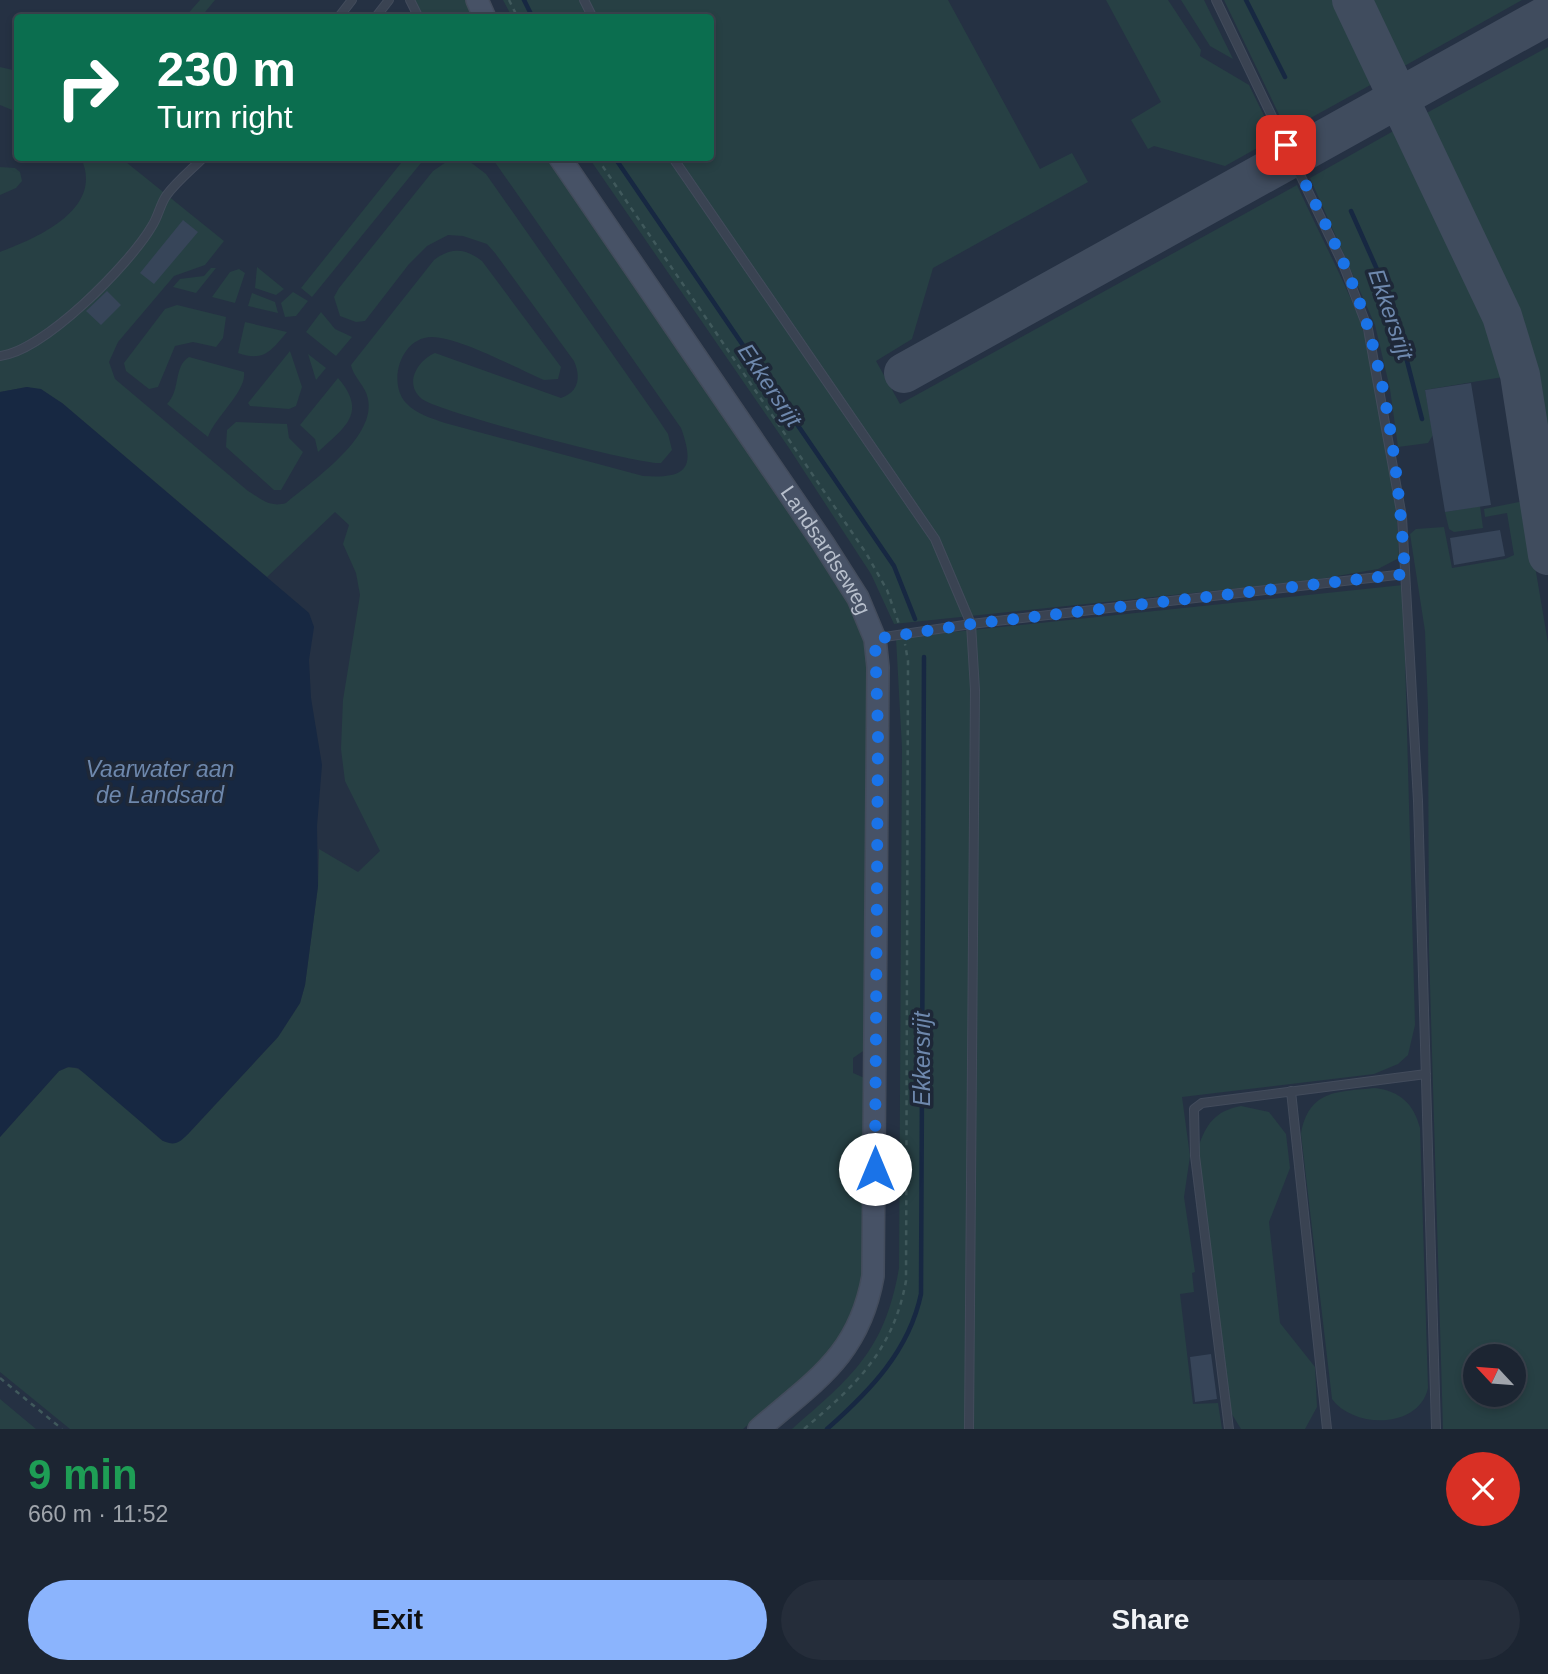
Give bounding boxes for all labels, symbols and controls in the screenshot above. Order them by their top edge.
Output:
icon: right [42,42,133,133]
text: 230 m [157,42,296,96]
text: Turn right [157,99,293,135]
pin [1256,115,1316,175]
icon: arrive [1267,126,1305,164]
water label: Ekkersrijt [1363,265,1419,364]
water label: Ekkersrijt [733,339,808,433]
street label: Landsardseweg [776,481,875,618]
water label: Vaarwater aan de Landsard [86,756,234,808]
water label: Ekkersrijt [909,1010,935,1106]
position arrow [838,1132,912,1206]
north arrow [1463,1344,1526,1407]
map controls [1463,1344,1526,1407]
text: 9 min [28,1451,138,1498]
button: close [1446,1452,1520,1526]
text: 660 m · 11:52 [28,1501,168,1527]
button: Exit [28,1580,767,1660]
button: Share [781,1580,1520,1660]

